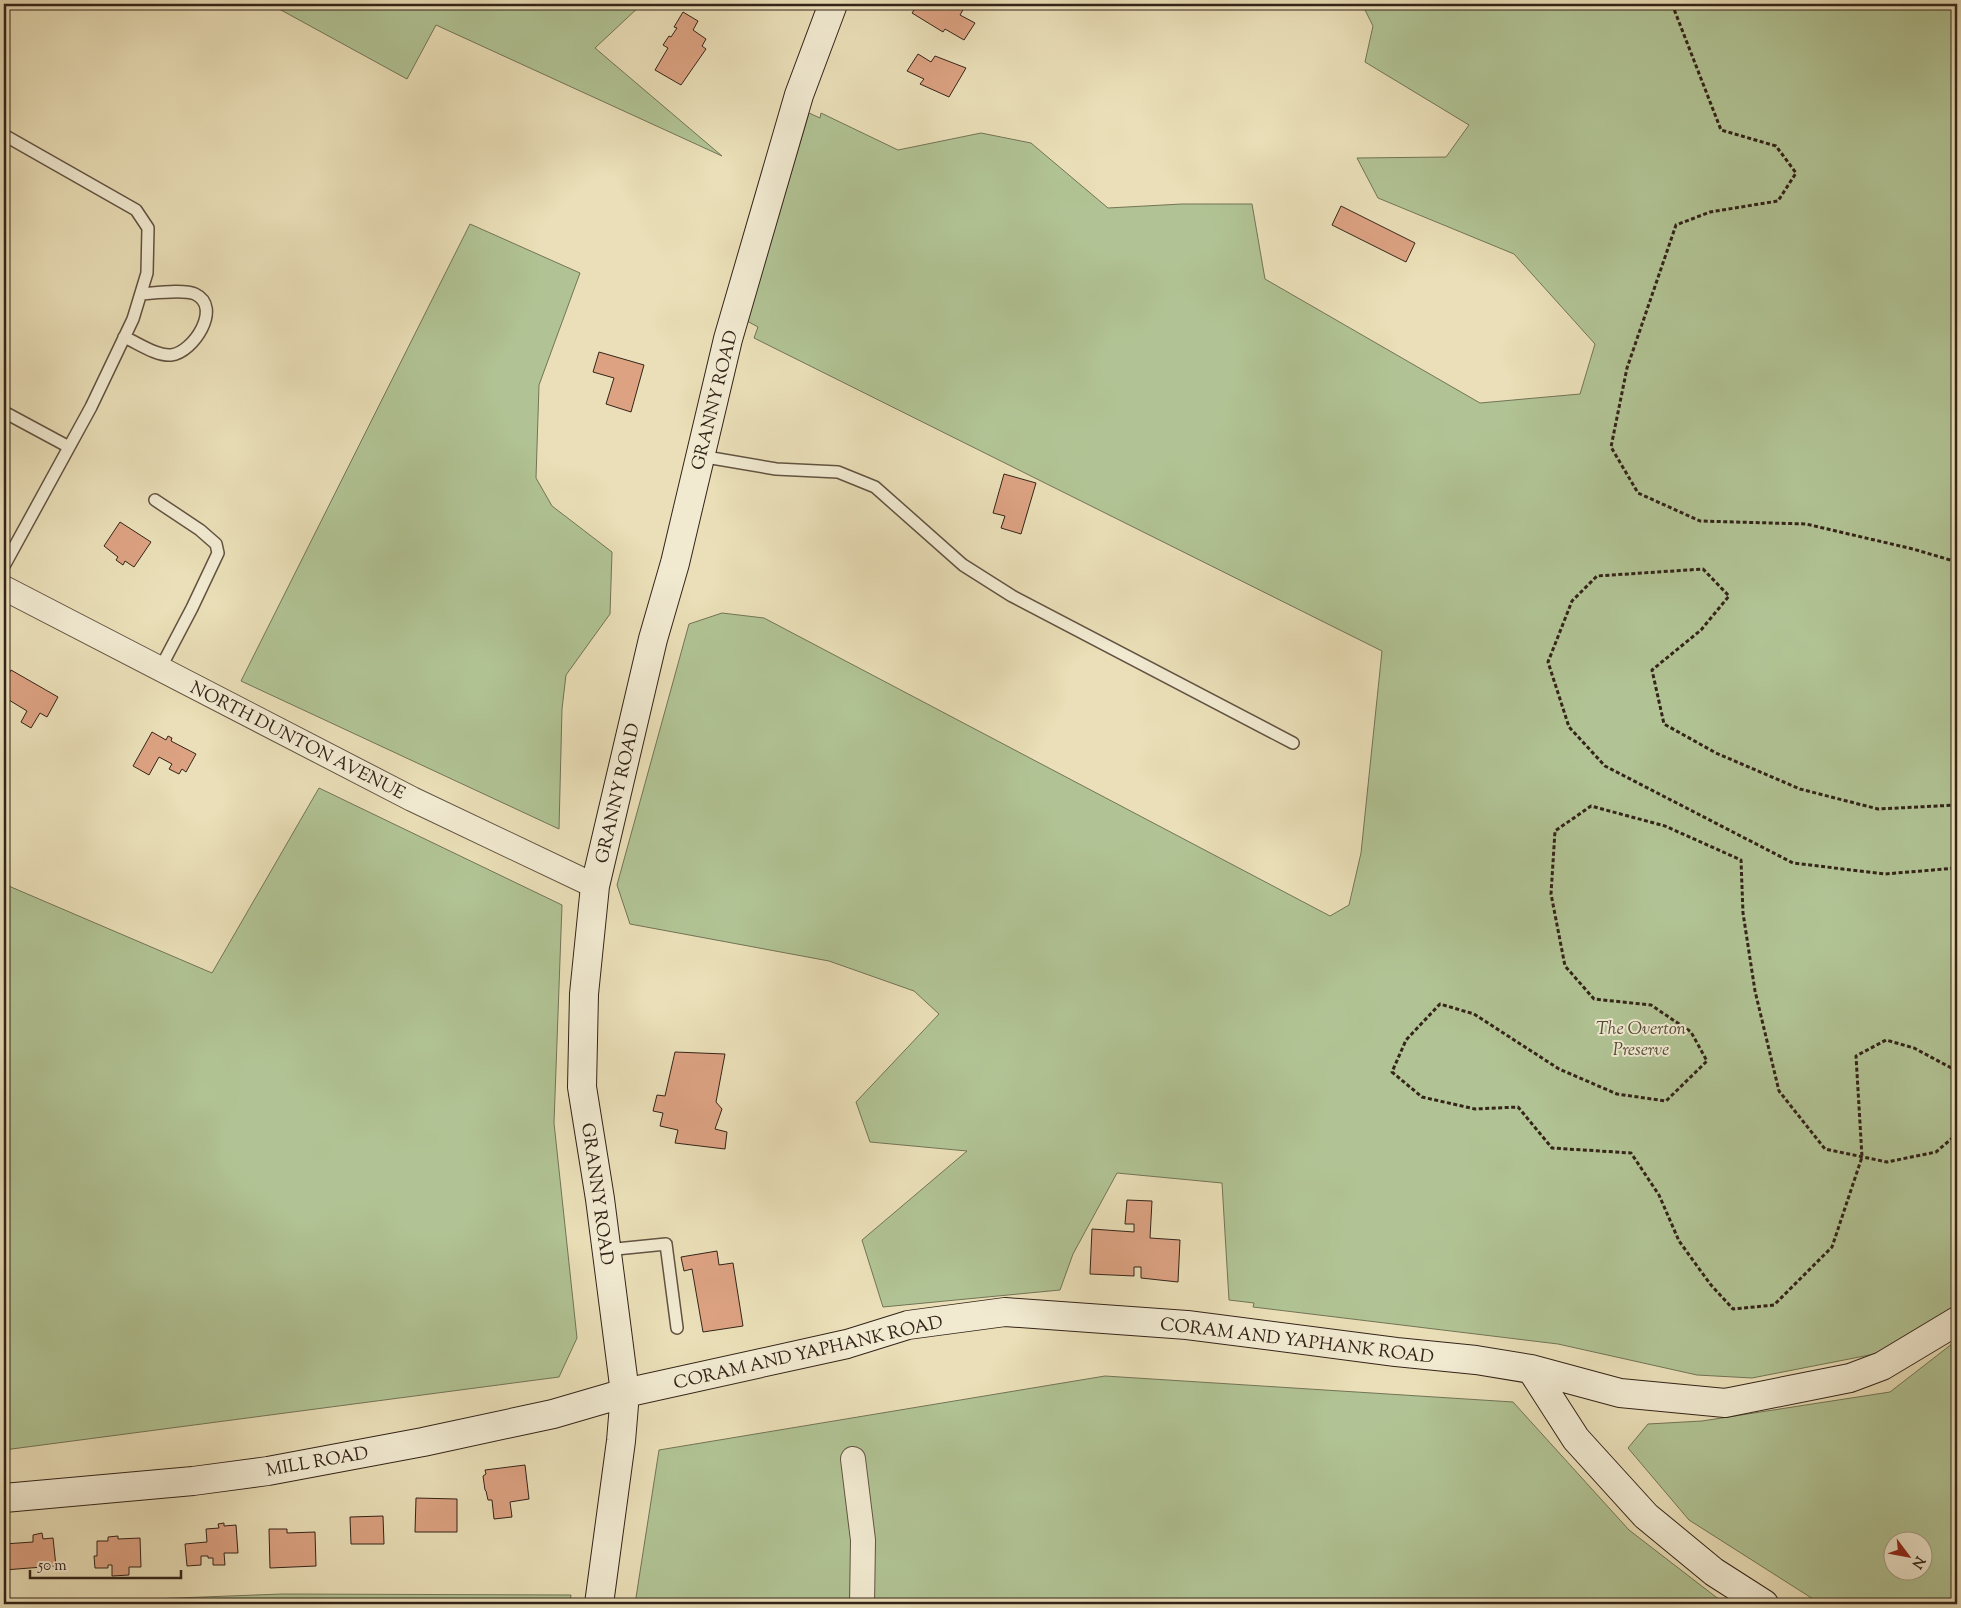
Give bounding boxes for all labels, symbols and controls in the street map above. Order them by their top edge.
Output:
street label: GRANNY ROAD [686,328,746,473]
street label: NORTH DUNTON AVENUE [185,676,409,808]
street label: GRANNY ROAD [590,721,648,866]
park label: The Overton Preserve [1596,1017,1687,1064]
street label: GRANNY ROAD [573,1121,619,1267]
street label: CORAM AND YAPHANK ROAD [671,1310,946,1398]
street label: CORAM AND YAPHANK ROAD [1158,1312,1435,1372]
street label: MILL ROAD [264,1441,371,1485]
north arrow [1884,1530,1934,1580]
scale bar [30,1548,181,1580]
text: N [1906,1552,1929,1572]
text: 50 m [37,1556,67,1577]

